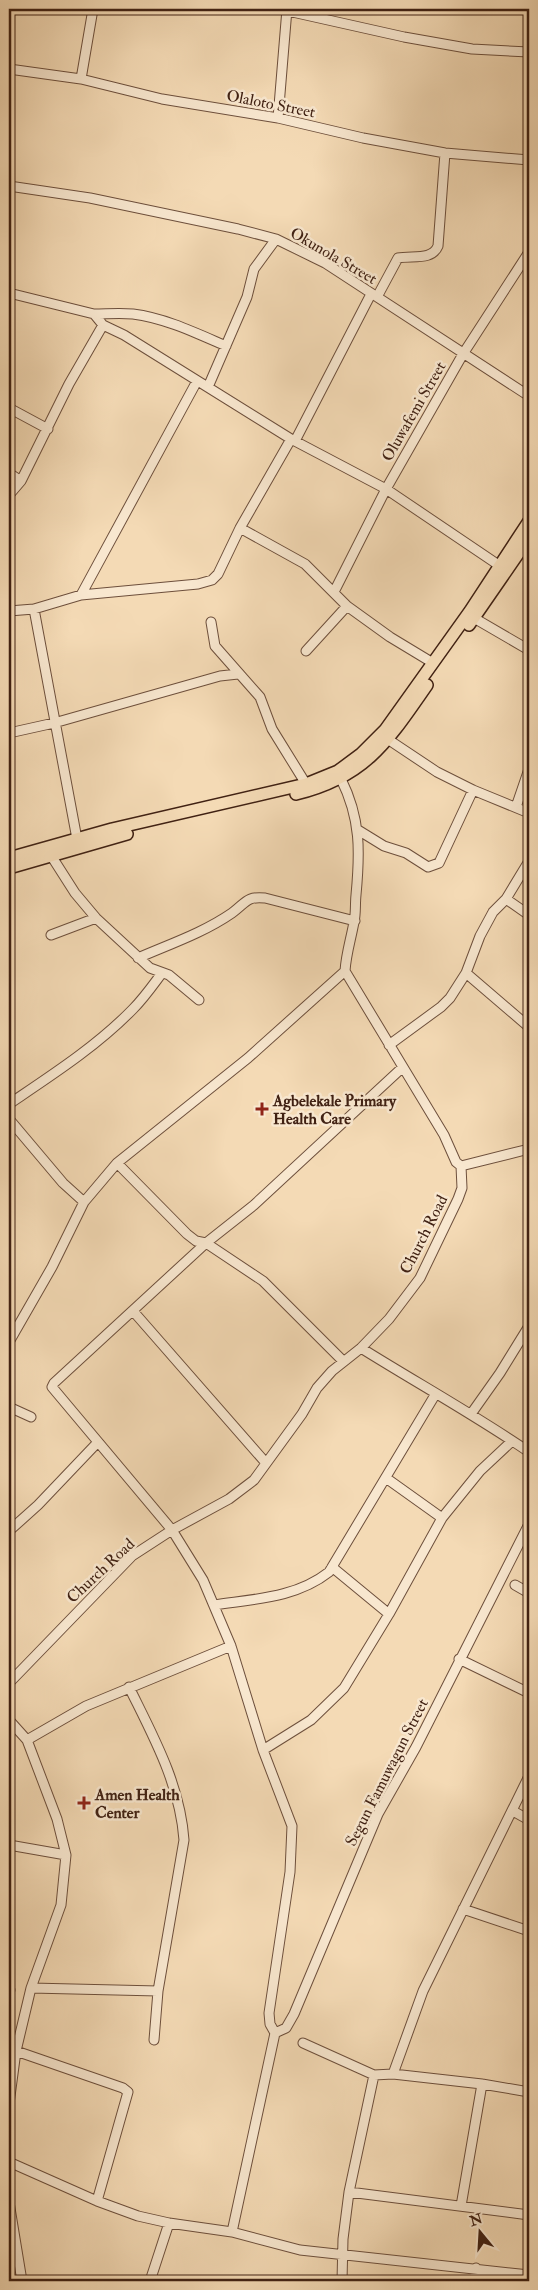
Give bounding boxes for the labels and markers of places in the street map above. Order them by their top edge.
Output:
place label: Agbelekale Primary Health Care [272,1091,397,1129]
marker: Agbelekale Primary Health Care [255,1102,269,1116]
place label: Amen Health Center [94,1785,180,1823]
marker: Amen Health Center [77,1796,91,1810]

